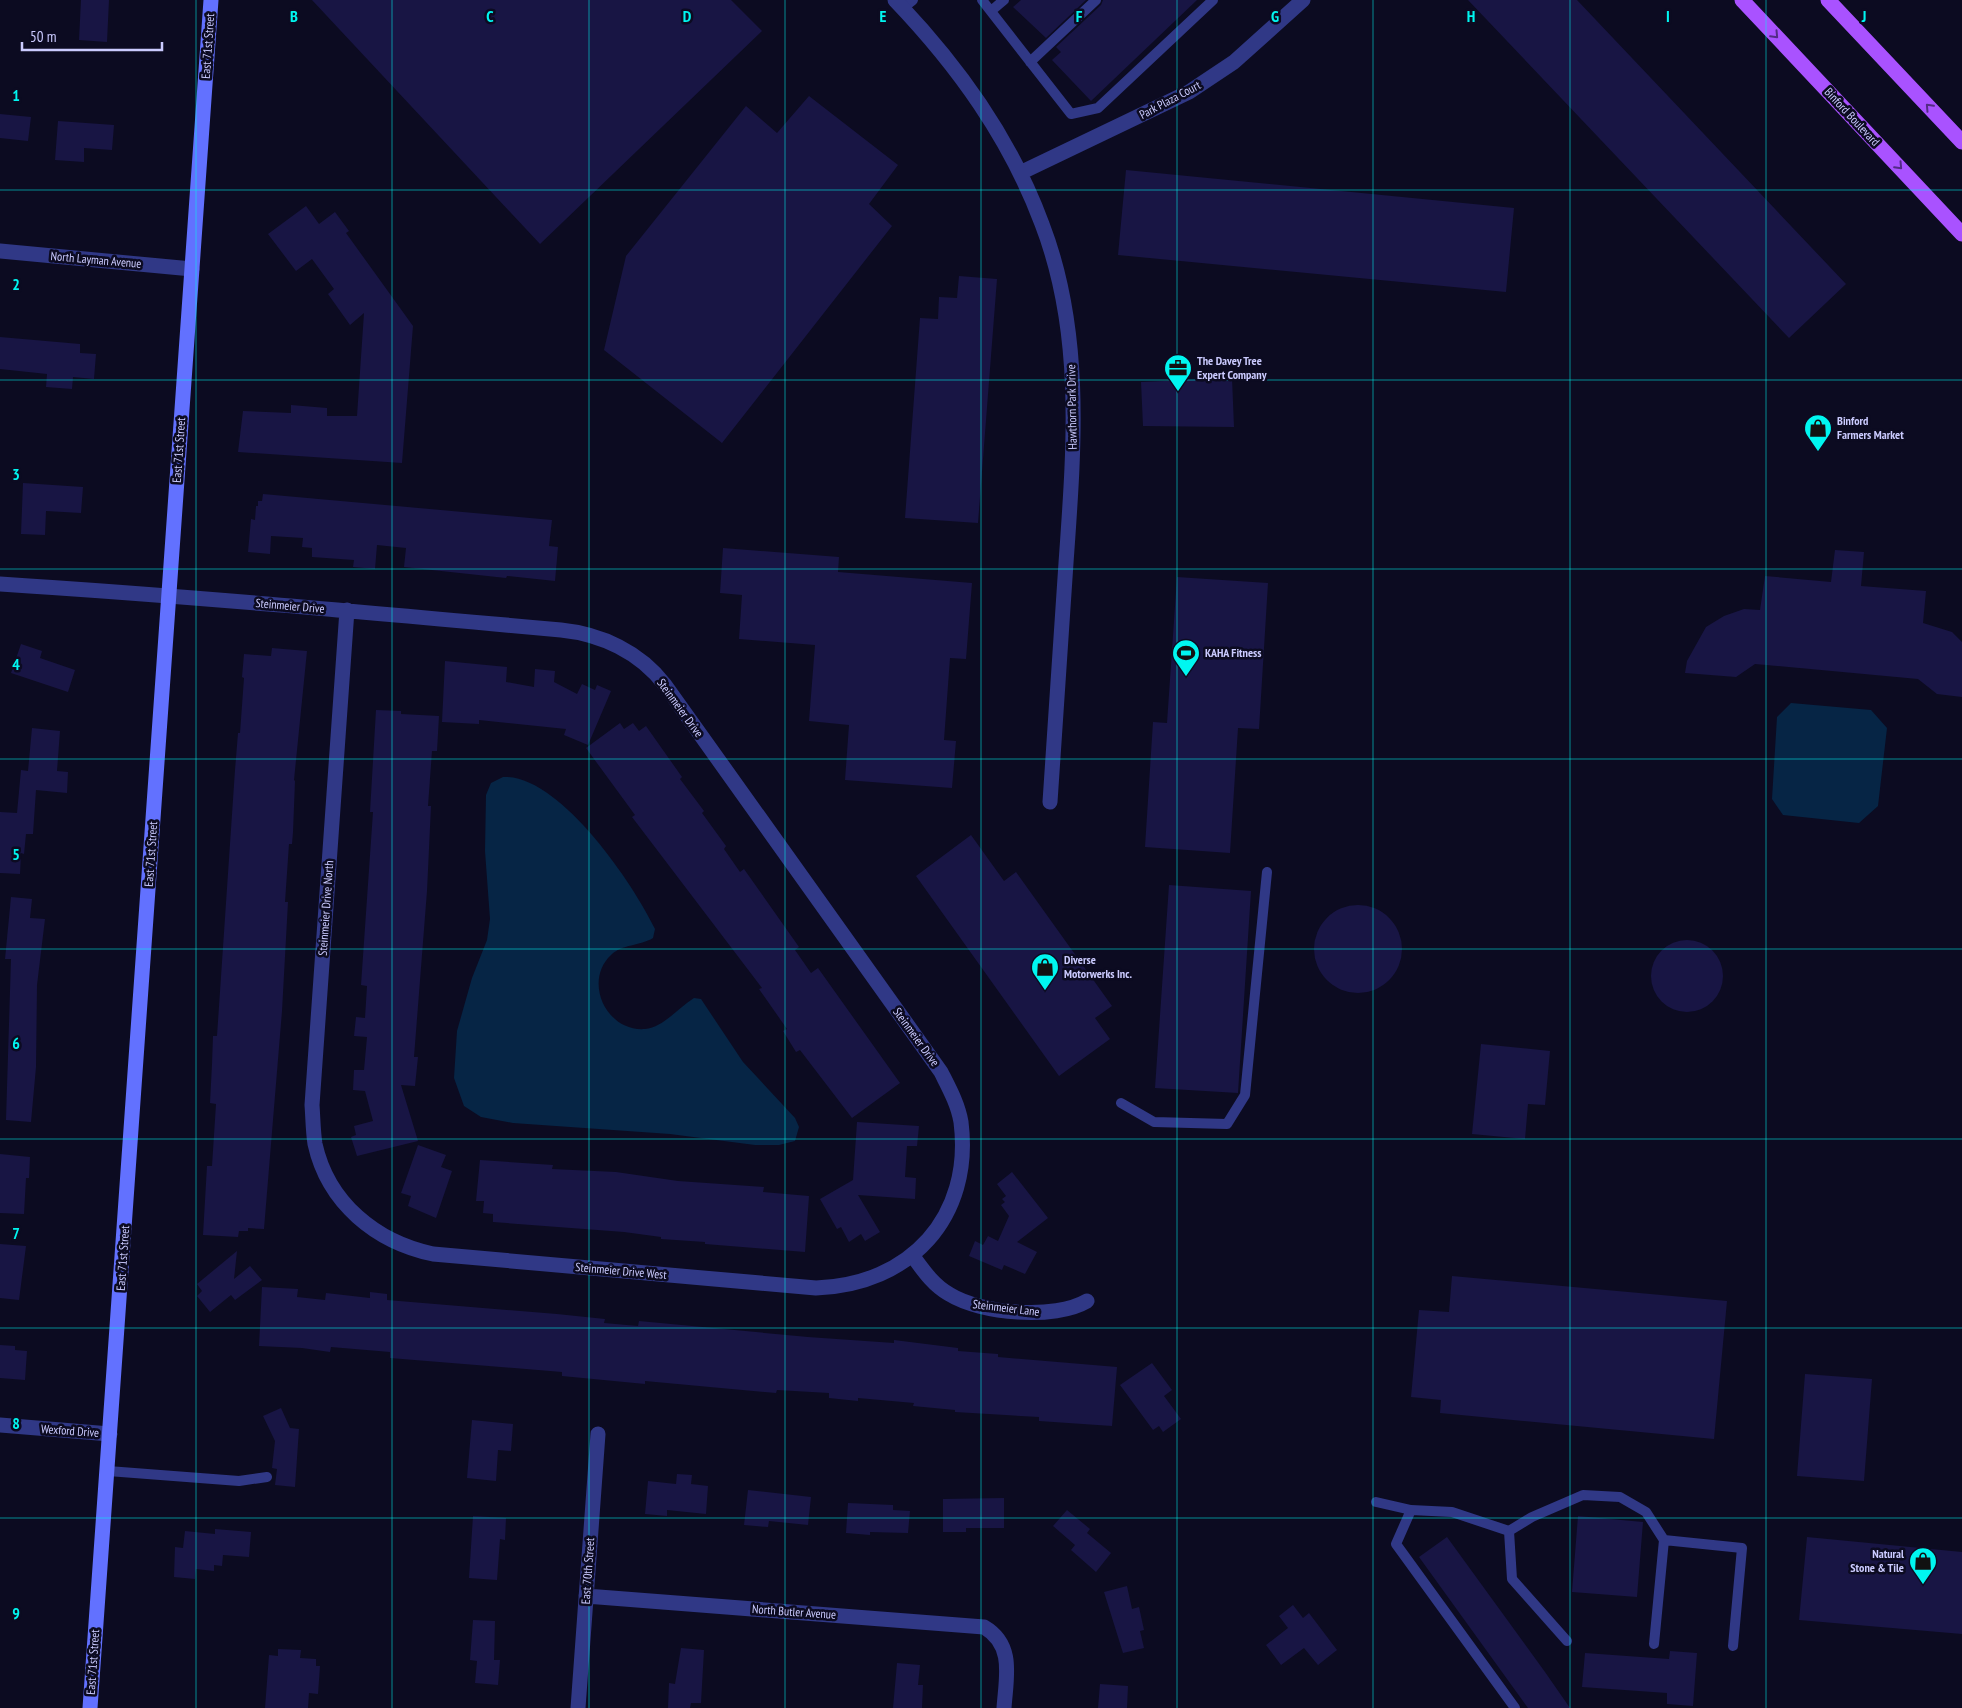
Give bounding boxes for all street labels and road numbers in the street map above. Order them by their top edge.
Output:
street label: East 71st Street [198,12,217,79]
street label: Park Plaza Court [1137,77,1204,122]
street label: Binford Boulevard [1822,84,1883,149]
street label: North Layman Avenue [50,248,142,271]
street label: Hawthorn Park Drive [1063,364,1080,450]
street label: East 71st Street [169,416,188,483]
street label: Steinmeier Drive [255,595,325,616]
street label: Steinmeier Drive [654,675,707,740]
street label: East 71st Street [141,820,160,887]
street label: Steinmeier Drive North [315,860,336,956]
street label: Steinmeier Drive [890,1004,943,1069]
street label: East 71st Street [113,1224,132,1291]
street label: Steinmeier Drive West [575,1259,668,1282]
street label: Steinmeier Lane [972,1296,1040,1319]
street label: Wexford Drive [40,1421,100,1440]
street label: East 70th Street [578,1537,597,1605]
street label: North Butler Avenue [752,1601,837,1622]
street label: East 71st Street [83,1628,102,1695]

